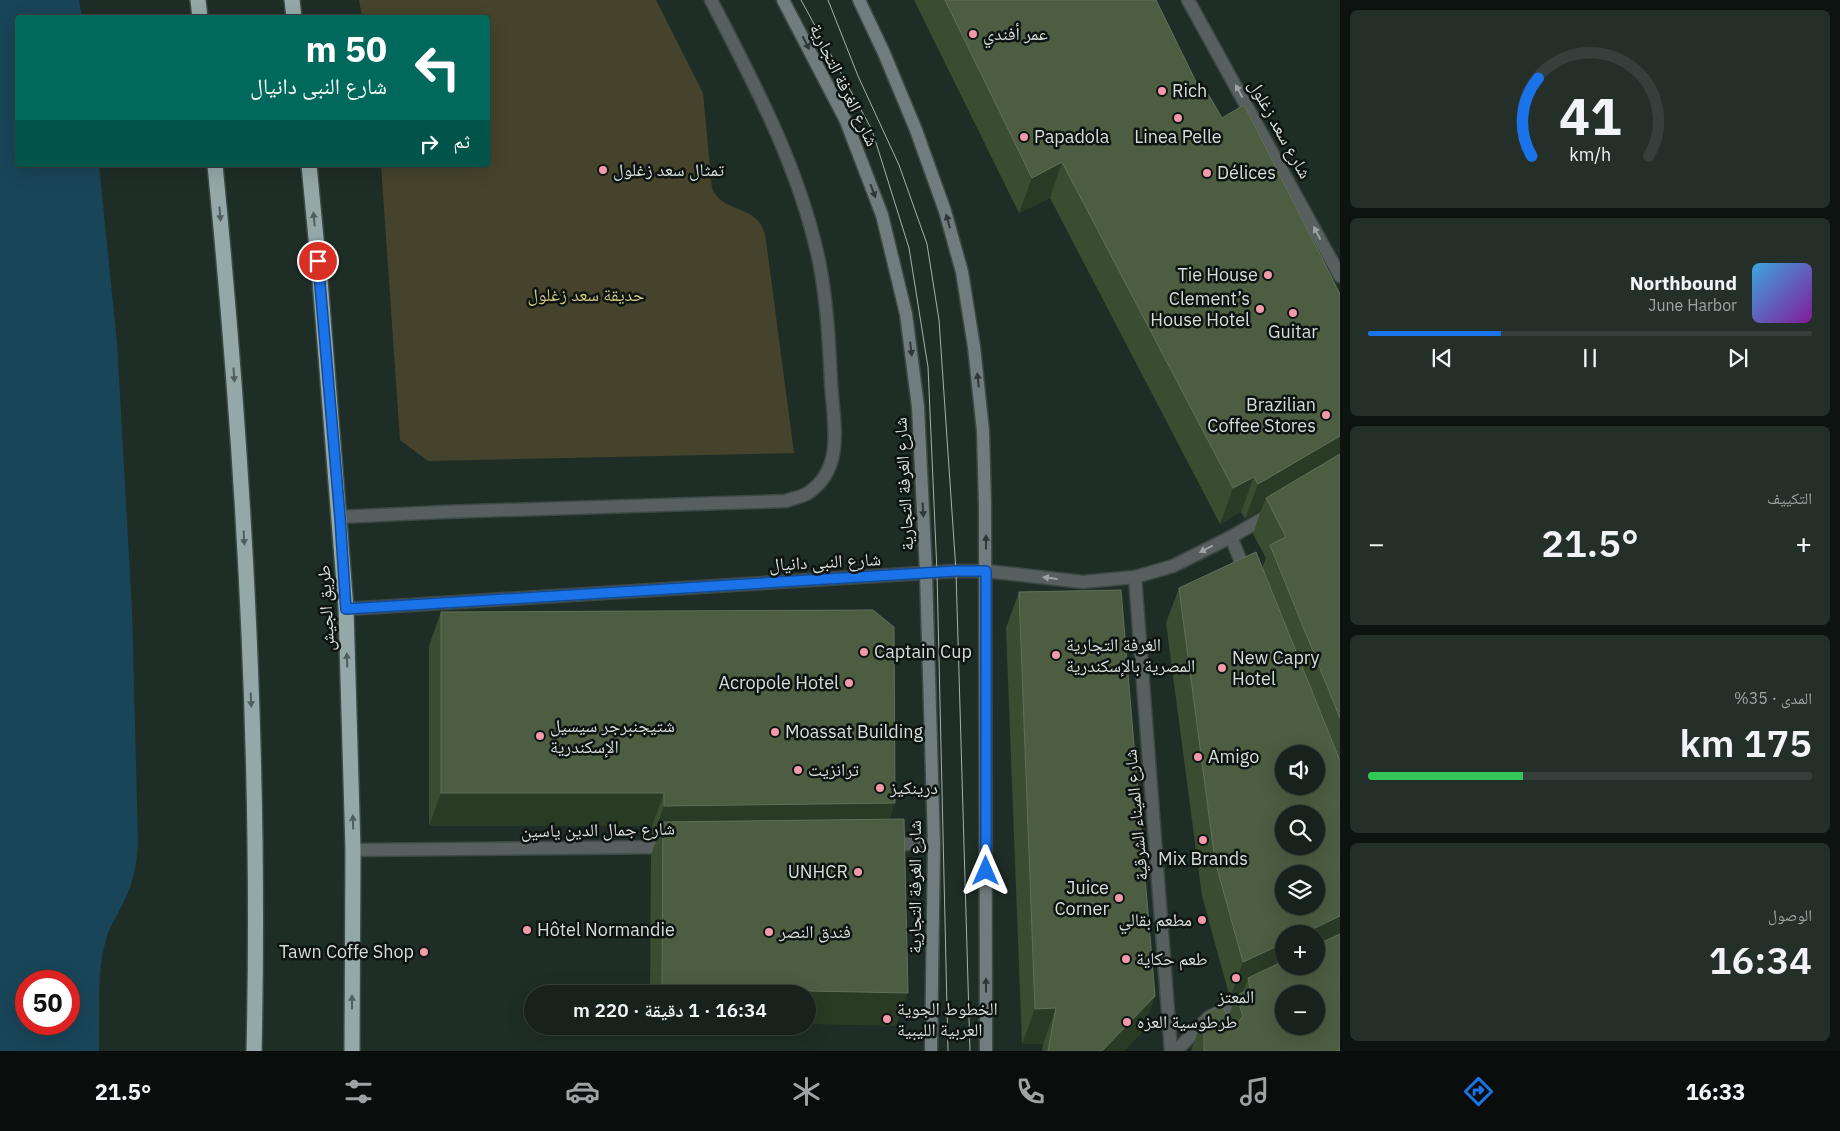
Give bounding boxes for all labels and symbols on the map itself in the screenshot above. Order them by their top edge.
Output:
street label: شارع الغرفة التجارية [805,20,884,150]
place label: عمر أفندي [983,22,1048,49]
marker: عمر أفندي [967,28,979,40]
one-way arrow [802,36,810,51]
street label: شارع سعد زغلول [1244,75,1317,182]
place label: Rich [1172,79,1207,102]
one-way arrow [1234,84,1243,98]
marker: Rich [1156,85,1168,97]
marker: Linea Pelle [1172,112,1184,124]
place label: Papadola [1034,125,1110,148]
place label: Linea Pelle [1134,125,1222,148]
marker: Papadola [1018,131,1030,143]
place label: تمثال سعد زغلول [613,158,724,181]
place label: Délices [1217,161,1276,184]
marker: تمثال سعد زغلول [597,164,609,176]
marker: Délices [1201,167,1213,179]
one-way arrow [869,184,877,199]
one-way arrow [216,206,224,222]
one-way arrow [310,210,318,226]
one-way arrow [944,213,952,228]
one-way arrow [1313,226,1321,241]
pin [297,240,339,282]
place label: Tie House [1177,263,1258,286]
marker: Tie House [1262,269,1274,281]
park label: حديقة سعد زغلول [527,283,645,306]
place label: Clement’s House Hotel [1150,287,1250,331]
marker: Clement’s House Hotel [1254,303,1266,315]
marker: Guitar [1287,307,1299,319]
place label: Guitar [1268,320,1318,343]
one-way arrow [907,341,915,357]
one-way arrow [231,368,239,384]
one-way arrow [974,372,982,388]
place label: Brazilian Coffee Stores [1207,393,1316,437]
marker: Brazilian Coffee Stores [1320,409,1332,421]
street label: شارع الغرفة التجارية [889,417,918,551]
one-way arrow [920,503,928,519]
one-way arrow [240,530,248,546]
one-way arrow [982,534,990,550]
one-way arrow [1199,545,1214,553]
street label: شارع النبى دانيال [768,547,882,576]
street label: طريق الجيش [312,564,339,652]
one-way arrow [1042,574,1058,582]
place label: الغرفة التجارية المصرية بالإسكندرية [1066,633,1195,677]
place label: Captain Cup [874,640,972,663]
marker: Captain Cup [858,646,870,658]
place label: New Capry Hotel [1232,646,1320,690]
marker: الغرفة التجارية المصرية بالإسكندرية [1050,649,1062,661]
one-way arrow [343,652,351,668]
marker: New Capry Hotel [1216,662,1228,674]
place label: Acropole Hotel [718,671,839,694]
marker: Acropole Hotel [843,677,855,689]
one-way arrow [247,692,255,708]
place label: شتيجنبرجر سيسيل الإسكندرية [550,714,675,758]
place label: Moassat Building [785,720,923,743]
marker: Moassat Building [769,726,781,738]
marker: شتيجنبرجر سيسيل الإسكندرية [534,730,546,742]
place label: Amigo [1208,745,1259,768]
street label: شارع الميناء الشرقية [1118,748,1153,882]
marker: Amigo [1192,751,1204,763]
place label: ترانزيت [808,758,859,781]
marker: ترانزيت [792,764,804,776]
place label: درينكيز [889,776,938,799]
marker: درينكيز [874,782,886,794]
one-way arrow [348,814,356,830]
street label: شارع جمال الدين ياسين [521,817,675,842]
street label: شارع الغرفة التجارية [903,820,926,954]
marker: Mix Brands [1197,834,1209,846]
position arrow [959,844,1011,896]
place label: Mix Brands [1158,847,1248,870]
place label: UNHCR [788,860,848,883]
marker: UNHCR [852,866,864,878]
place label: Juice Corner [1054,876,1109,920]
marker: Juice Corner [1113,892,1125,904]
place label: مطعم بقالي [1119,908,1192,935]
marker: مطعم بقالي [1196,914,1208,926]
place label: Hôtel Normandie [537,918,675,941]
place label: فندق النصر [778,920,851,943]
marker: Hôtel Normandie [521,924,533,936]
marker: فندق النصر [763,926,775,938]
place label: Tawn Coffe Shop [279,940,414,963]
marker: Tawn Coffe Shop [418,946,430,958]
place label: طعم حكاية [1136,947,1208,971]
marker: طعم حكاية [1120,953,1132,965]
speed limit sign: 50 [15,970,80,1035]
marker: المعتز [1230,972,1242,984]
one-way arrow [982,977,990,993]
place label: المعتز [1217,985,1254,1008]
one-way arrow [348,994,356,1010]
place label: الخطوط الجوية العربية الليبية [897,997,998,1041]
place label: طرطوسية العزه [1137,1010,1237,1033]
marker: الخطوط الجوية العربية الليبية [881,1013,893,1025]
marker: طرطوسية العزه [1121,1016,1133,1028]

